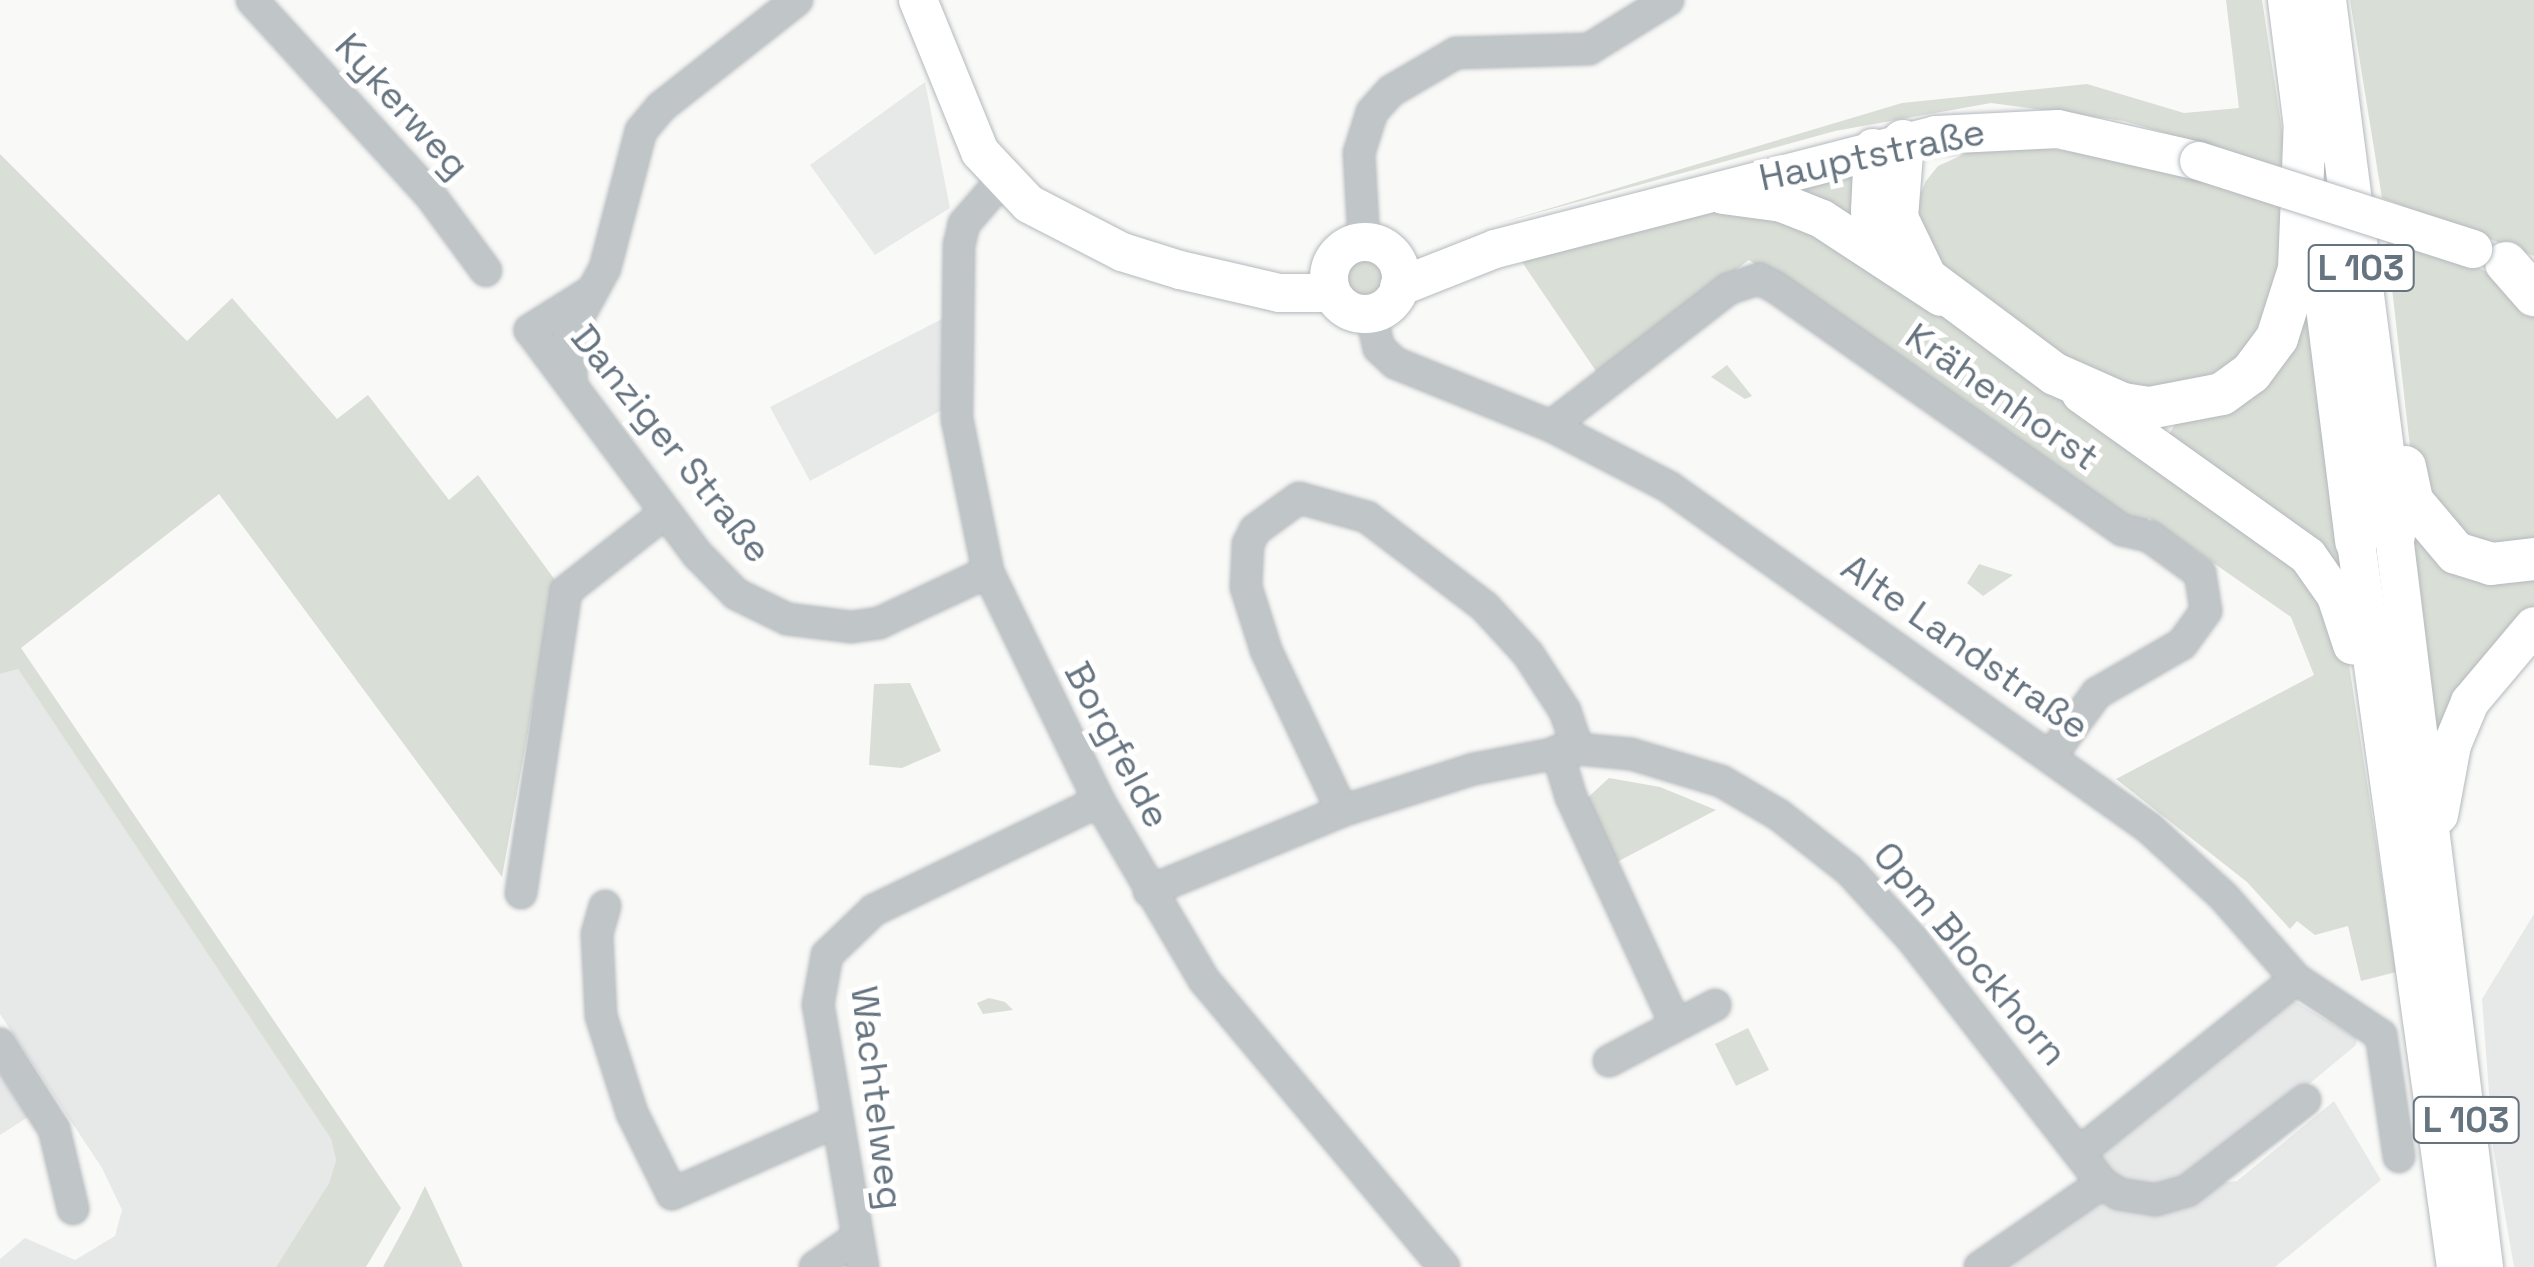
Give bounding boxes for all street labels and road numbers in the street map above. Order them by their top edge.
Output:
street label: Kykerweg [325,24,479,188]
street label: Hauptstraße [1755,109,1989,201]
road number: L 103 [2306,238,2416,298]
street label: Krähenhorst [1897,314,2107,480]
street label: Danziger Straße [561,316,781,572]
street label: Alte Landstraße [1832,545,2098,749]
street label: Borgfelde [1054,654,1180,836]
street label: Opm Blockhorn [1863,833,2077,1075]
street label: Wachtelweg [841,983,913,1213]
road number: L 103 [2411,1090,2521,1150]

